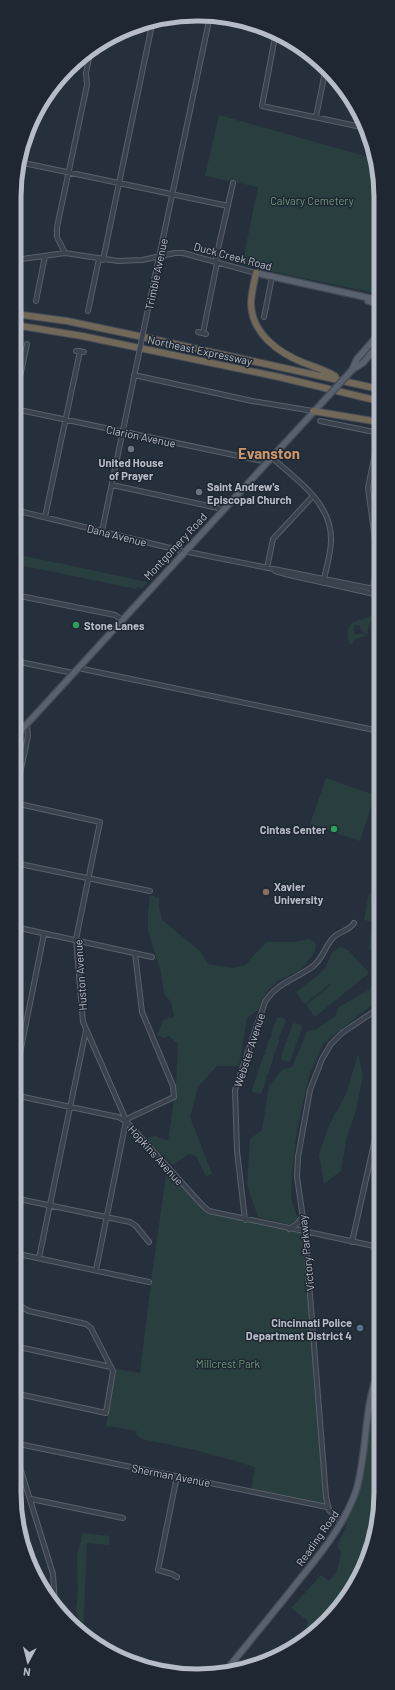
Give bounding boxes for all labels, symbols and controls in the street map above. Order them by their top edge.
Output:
park label: Calvary Cemetery [270,194,354,207]
street label: Trimble Avenue [142,237,170,311]
street label: Duck Creek Road [193,239,273,273]
street label: Northeast Expressway [147,333,253,367]
street label: Clarion Avenue [105,422,177,450]
marker: United House of Prayer [126,444,136,454]
district label: Evanston [238,444,300,462]
place label: United House of Prayer [99,456,163,482]
place label: Saint Andrew's Episcopal Church [207,480,292,506]
marker: Saint Andrew's Episcopal Church [194,487,204,497]
street label: Montgomery Road [141,510,209,582]
street label: Dana Avenue [86,521,148,549]
place label: Stone Lanes [84,619,145,632]
marker: Stone Lanes [71,620,81,630]
place label: Cintas Center [260,823,327,836]
marker: Cintas Center [329,824,339,834]
place label: Xavier University [274,880,324,906]
marker: Xavier University [261,887,271,897]
street label: Huston Avenue [71,939,89,1011]
street label: Webster Avenue [231,1011,267,1089]
street label: Hopkins Avenue [126,1122,186,1188]
street label: Victory Parkway [296,1214,316,1292]
place label: Cincinnati Police Department District 4 [246,1316,352,1342]
marker: Cincinnati Police Department District 4 [355,1323,365,1333]
park label: Millcrest Park [196,1357,261,1370]
street label: Sherman Avenue [131,1461,212,1489]
street label: Reading Road [293,1508,341,1568]
north arrow [8,1642,48,1682]
text: N [22,1666,31,1679]

